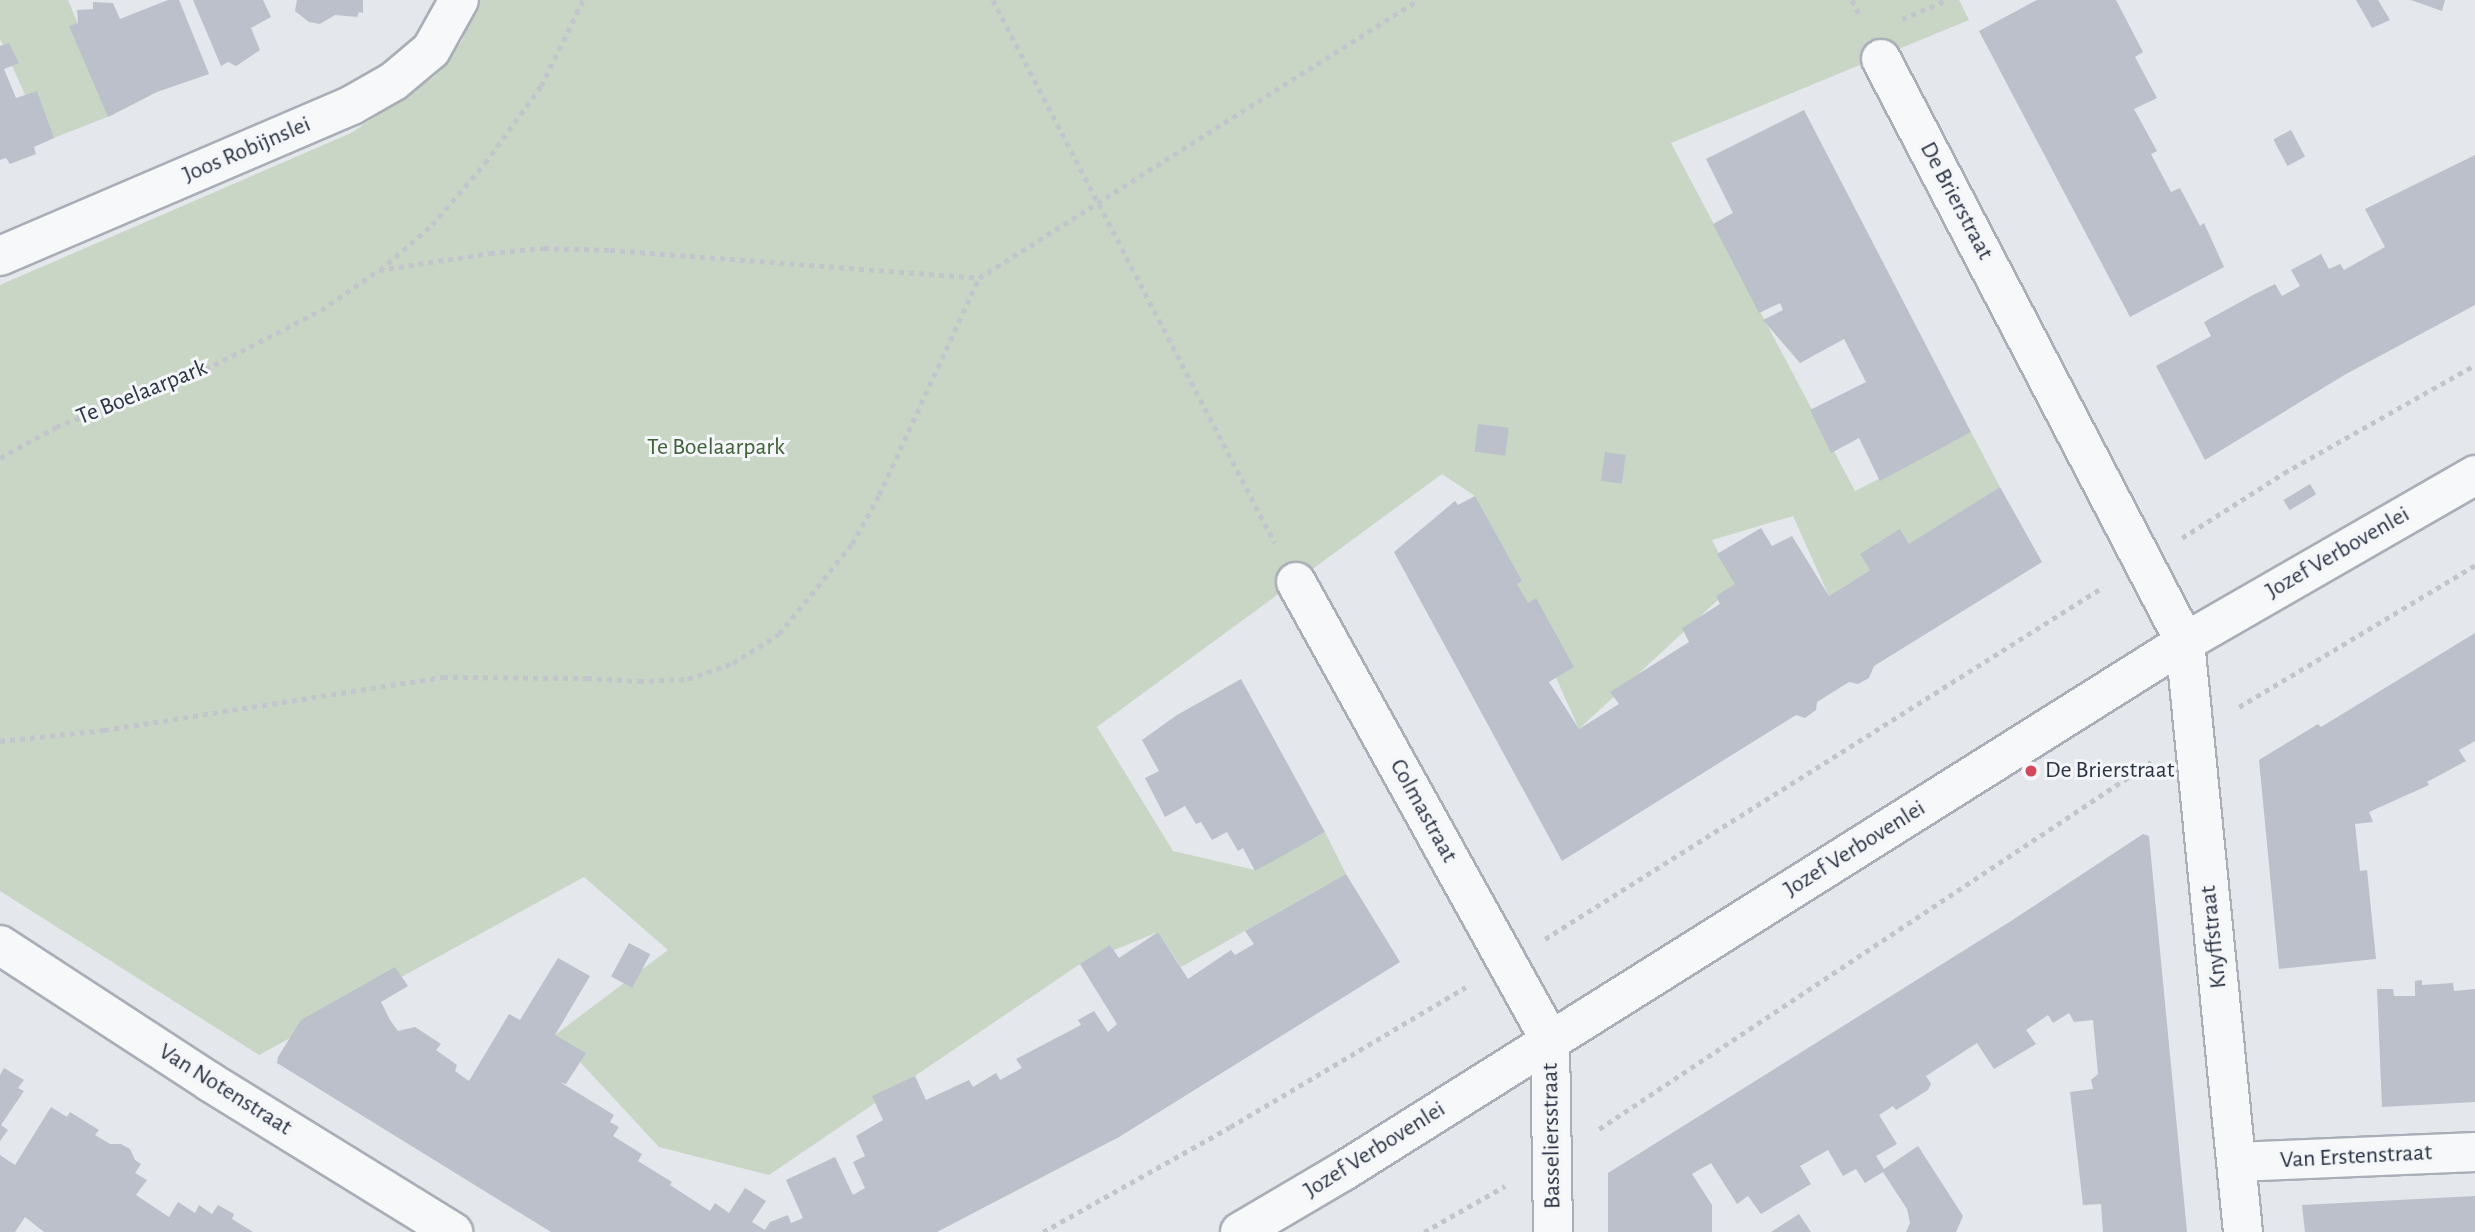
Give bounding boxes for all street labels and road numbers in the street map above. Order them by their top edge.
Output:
street label: Joos Robijnslei [179,110,315,190]
street label: De Brierstraat [1913,137,1999,265]
street label: Te Boelaarpark [73,354,211,432]
street label: Jozef Verbovenlei [2261,500,2415,606]
street label: Colmastraat [1383,754,1463,868]
street label: Jozef Verbovenlei [1779,794,1931,904]
street label: Knyffstraat [2194,884,2234,990]
street label: Van Notenstraat [153,1038,297,1142]
street label: Basseliersstraat [1536,1063,1568,1209]
street label: Jozef Verbovenlei [1299,1095,1451,1205]
street label: Van Erstenstraat [2279,1139,2433,1175]

